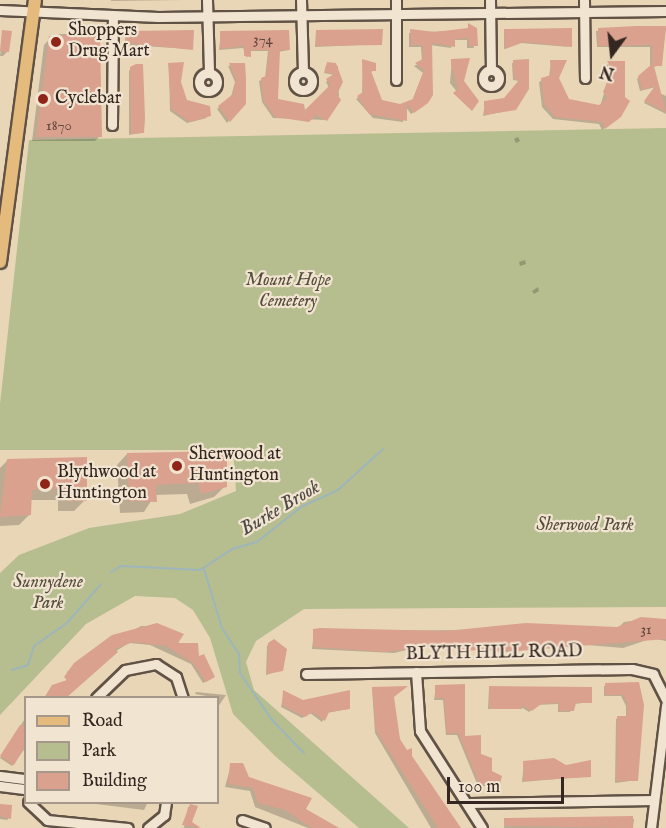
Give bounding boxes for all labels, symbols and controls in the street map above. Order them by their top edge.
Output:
place label: Shoppers Drug Mart [68,21,150,63]
north arrow [582,24,642,84]
house number: 374 [253,31,273,49]
marker: Shoppers Drug Mart [49,35,63,49]
text: N [598,60,617,83]
place label: Cyclebar [55,88,121,110]
marker: Cyclebar [36,92,50,106]
house number: 1870 [46,117,72,135]
park label: Mount Hope Cemetery [245,271,331,314]
place label: Sherwood at Huntington [189,445,281,488]
marker: Sherwood at Huntington [170,459,184,473]
place label: Blythwood at Huntington [57,463,157,506]
water label: Burke Brook [236,475,324,541]
marker: Blythwood at Huntington [38,477,52,491]
park label: Sherwood Park [536,515,634,537]
park label: Sunnydene Park [13,573,83,616]
house number: 31 [640,621,652,639]
street label: BLYTH HILL ROAD [406,642,582,666]
legend [24,696,219,804]
text: Road [82,710,123,733]
text: Park [82,740,116,763]
scale bar [450,765,567,803]
text: Building [82,770,147,793]
text: 100 m [458,776,500,799]

